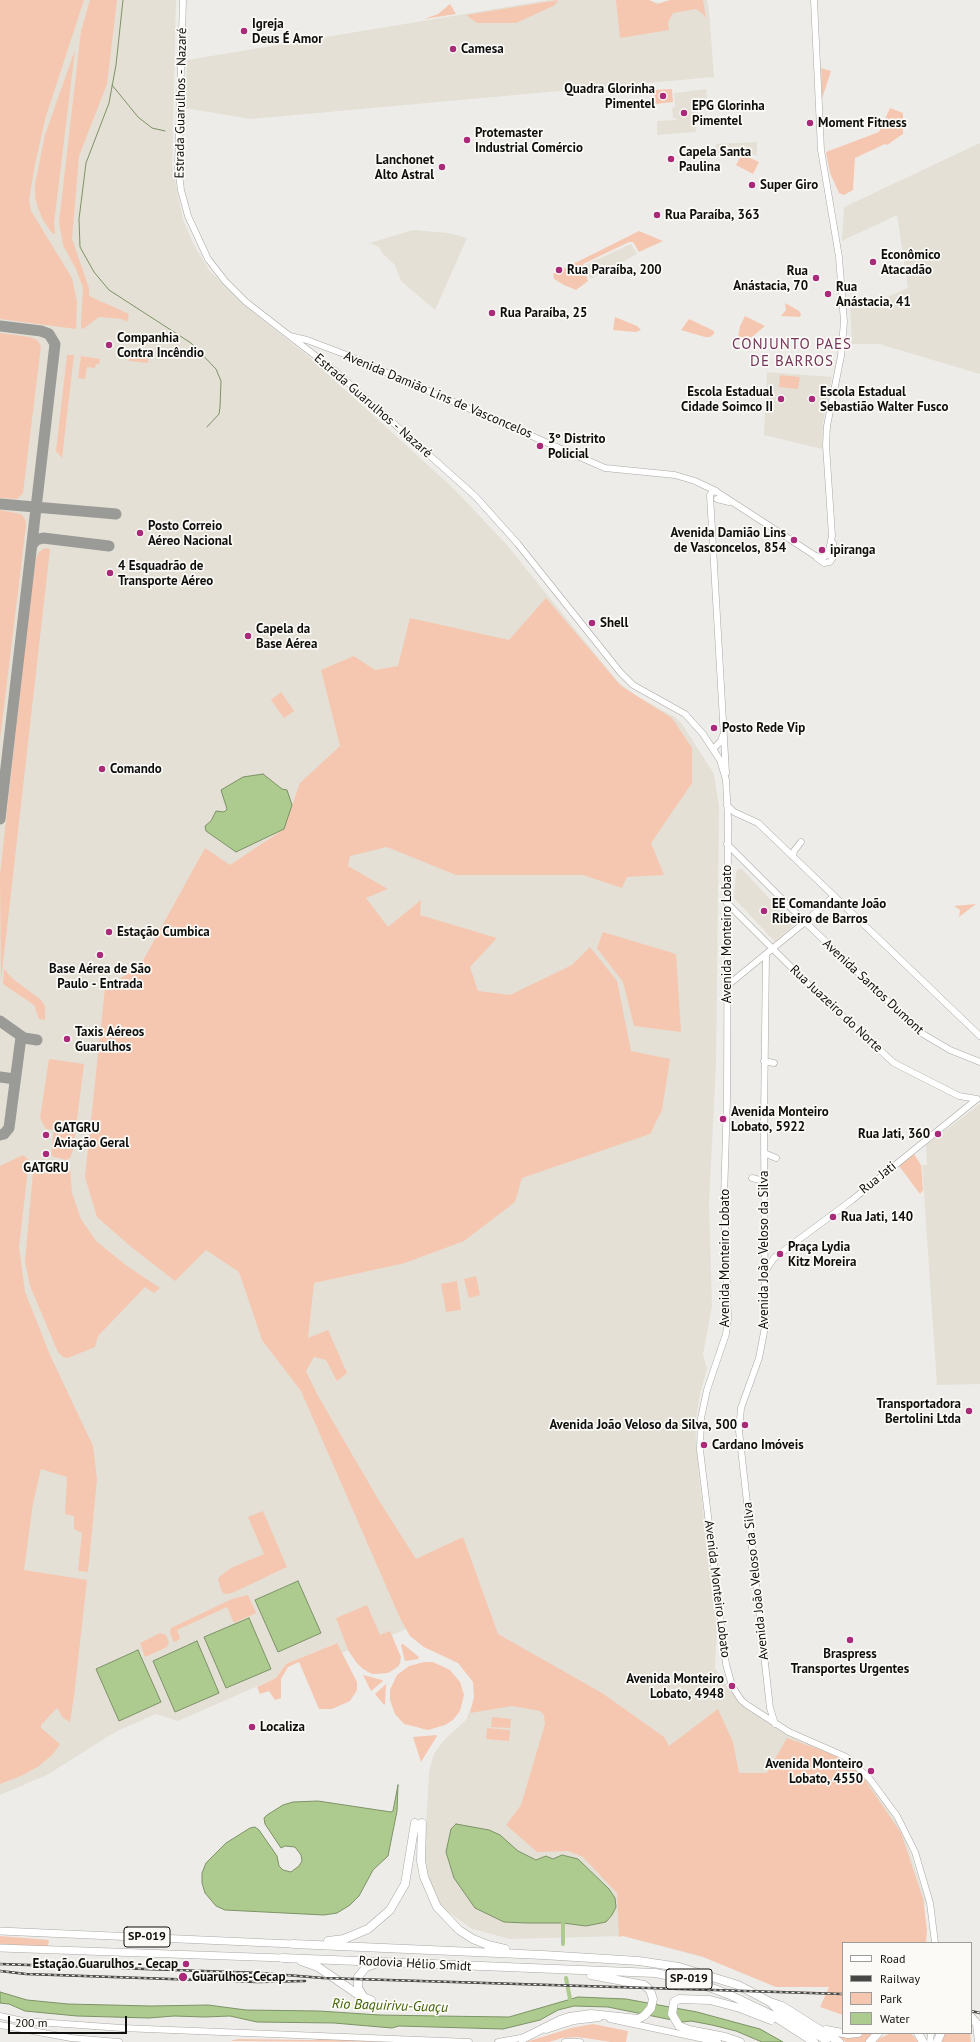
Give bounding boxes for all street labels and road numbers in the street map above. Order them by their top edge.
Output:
street label: Estrada Guarulhos - Nazaré [172,27,190,179]
street label: Avenida Damião Lins de Vasconcelos [341,348,535,442]
street label: Estrada Guarulhos - Nazaré [311,351,435,461]
street label: Avenida Monteiro Lobato [719,865,735,1003]
street label: Avenida Santos Dumont [819,936,927,1038]
street label: Rua Juazeiro do Norte [786,962,886,1056]
street label: Rua Jati [857,1159,899,1197]
street label: Avenida João Veloso da Silva [756,1171,772,1329]
street label: Avenida Monteiro Lobato [717,1189,733,1327]
street label: Avenida João Veloso da Silva [740,1501,772,1661]
street label: Avenida Monteiro Lobato [701,1519,733,1659]
road number: SP-019 [124,1927,170,1947]
street label: Rodovia Hélio Smidt [358,1953,472,1975]
road number: SP-019 [666,1969,712,1989]

